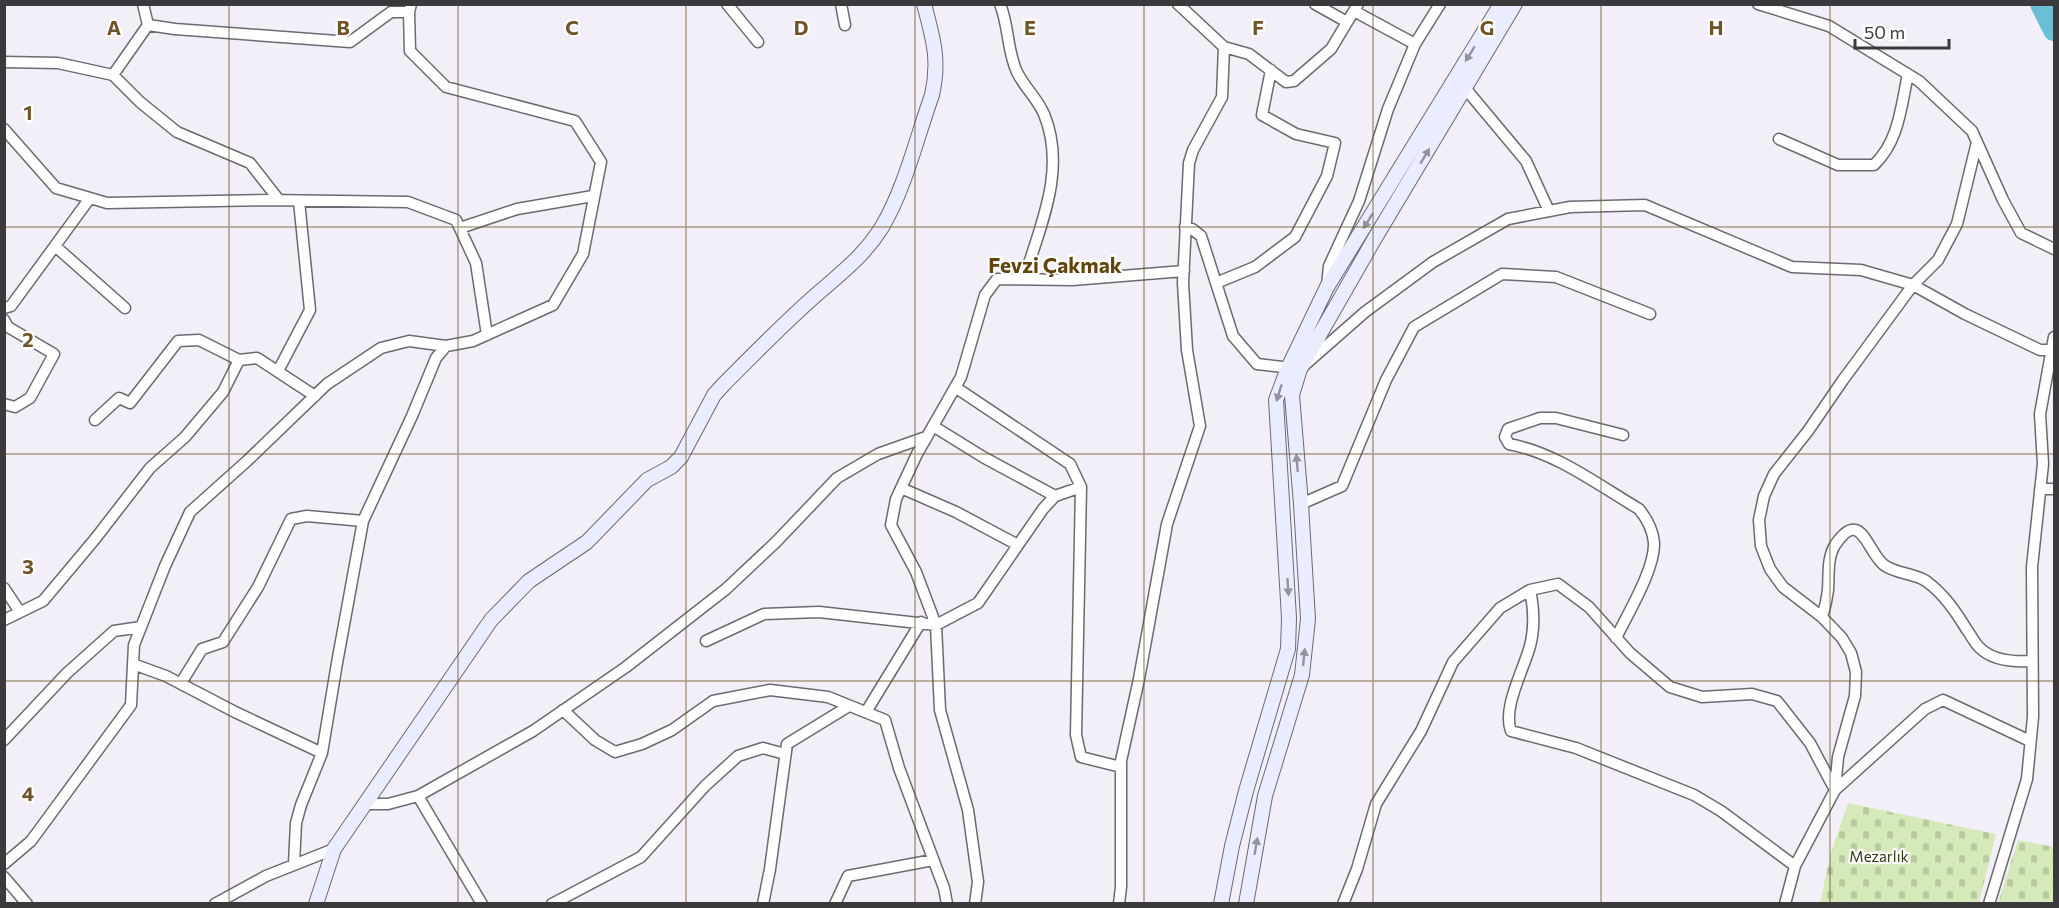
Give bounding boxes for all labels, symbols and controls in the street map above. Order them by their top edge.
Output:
scale bar [1855,12,1950,50]
text: A [107,15,121,39]
text: B [336,15,350,39]
text: C [565,15,579,39]
text: D [794,15,808,39]
text: E [1024,15,1036,39]
text: F [1252,15,1264,39]
text: G [1480,15,1494,39]
text: H [1709,15,1724,39]
text: 50 m [1864,21,1905,43]
one-way arrow [1465,46,1476,62]
text: 1 [23,100,33,124]
one-way arrow [1419,148,1430,164]
one-way arrow [1362,212,1373,229]
district label: Fevzi Çakmak [988,252,1122,277]
text: 2 [22,327,34,351]
one-way arrow [1274,384,1283,402]
one-way arrow [1293,453,1302,472]
text: 3 [22,554,34,578]
one-way arrow [1283,578,1292,597]
one-way arrow [1299,648,1308,667]
text: 4 [22,781,34,805]
one-way arrow [1252,836,1261,855]
park label: Mezarlık [1849,847,1909,865]

